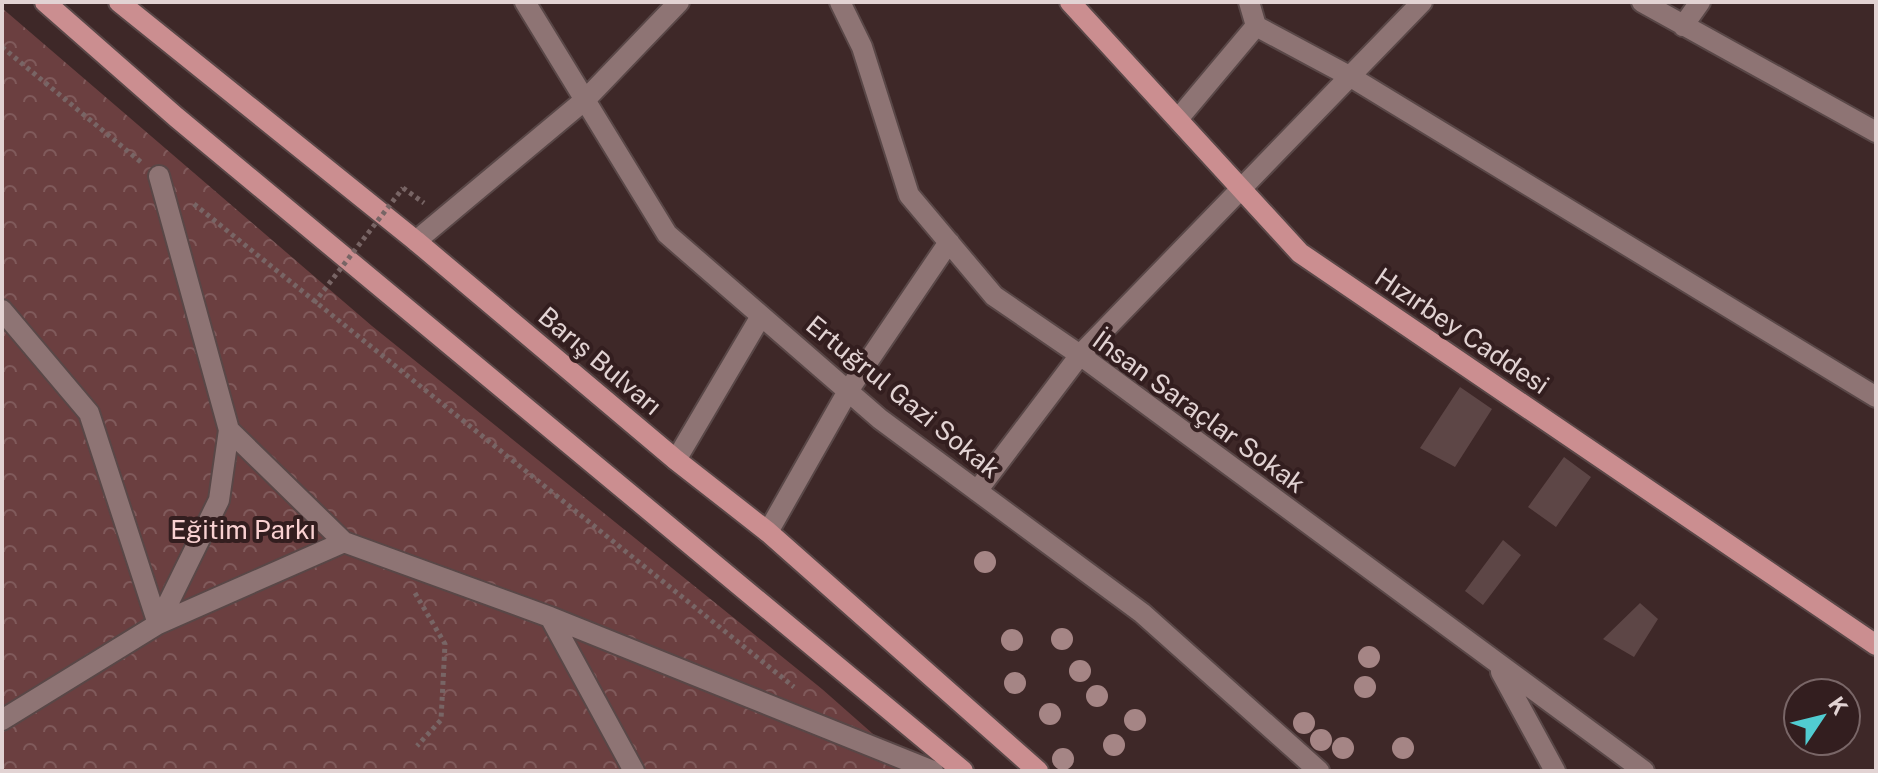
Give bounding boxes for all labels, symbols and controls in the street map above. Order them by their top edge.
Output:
street label: Hızırbey Caddesi [1370,261,1555,400]
street label: Barış Bulvarı [532,300,668,421]
street label: Ertuğrul Gazi Sokak [800,309,1006,484]
street label: İhsan Saraçlar Sokak [1087,324,1312,499]
park label: Eğitim Parkı [170,514,316,545]
north arrow [1782,677,1862,757]
text: K [1823,692,1854,720]

